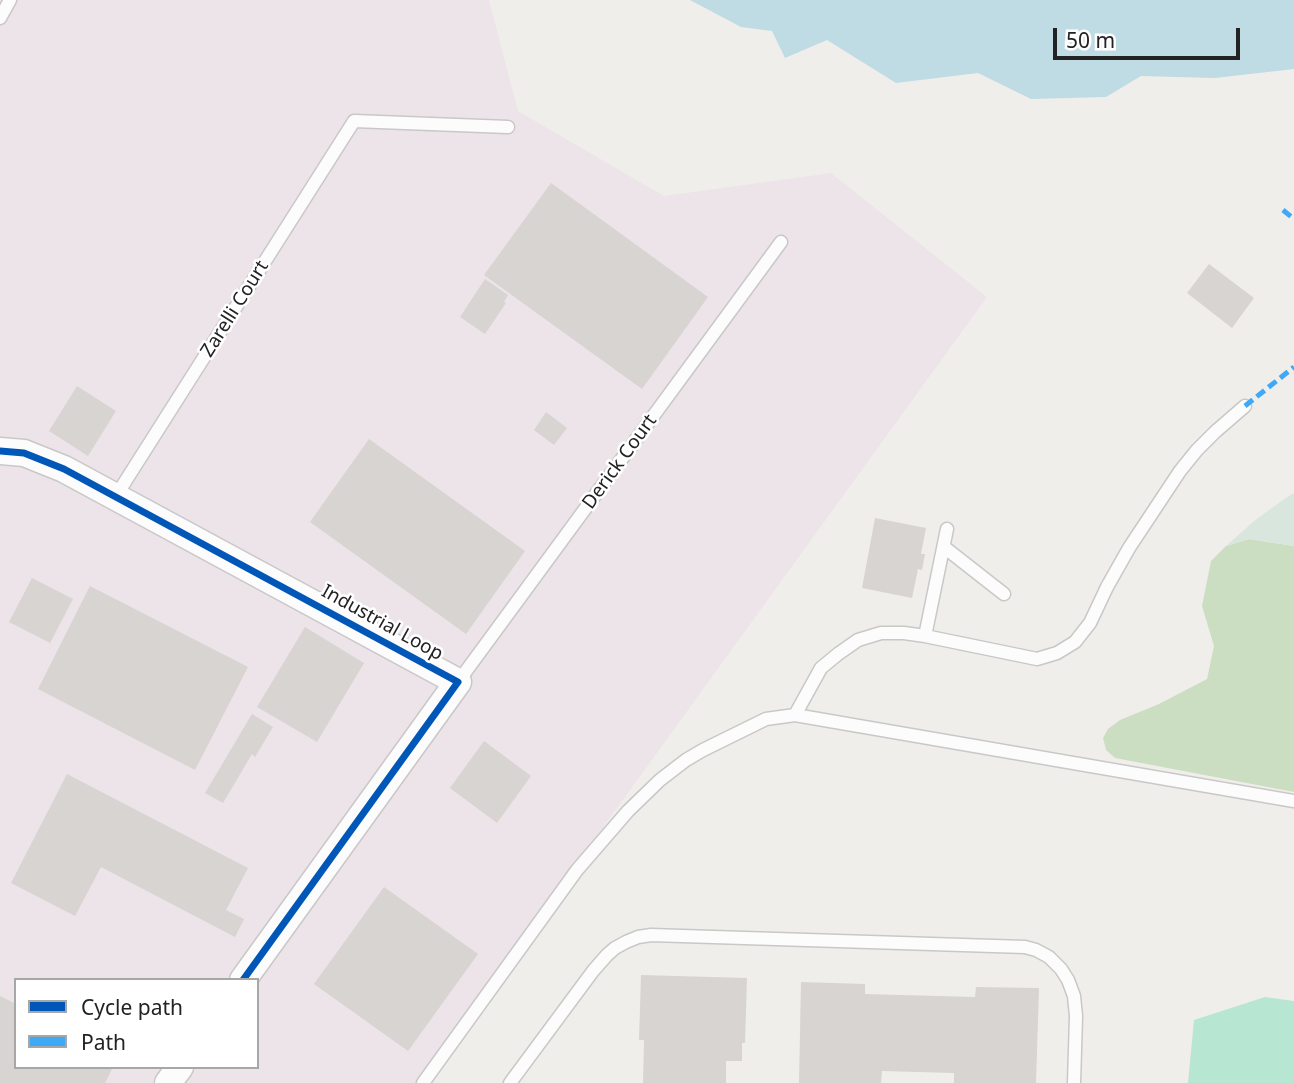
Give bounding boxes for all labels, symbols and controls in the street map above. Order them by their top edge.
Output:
scale bar [1056,14,1243,58]
text: 50 m [1066,26,1115,54]
street label: Zarelli Court [196,257,274,361]
street label: Derick Court [578,410,662,514]
street label: Industrial Loop [317,580,447,666]
legend [14,978,259,1069]
text: Cycle path [81,993,183,1021]
text: Path [81,1028,126,1056]

